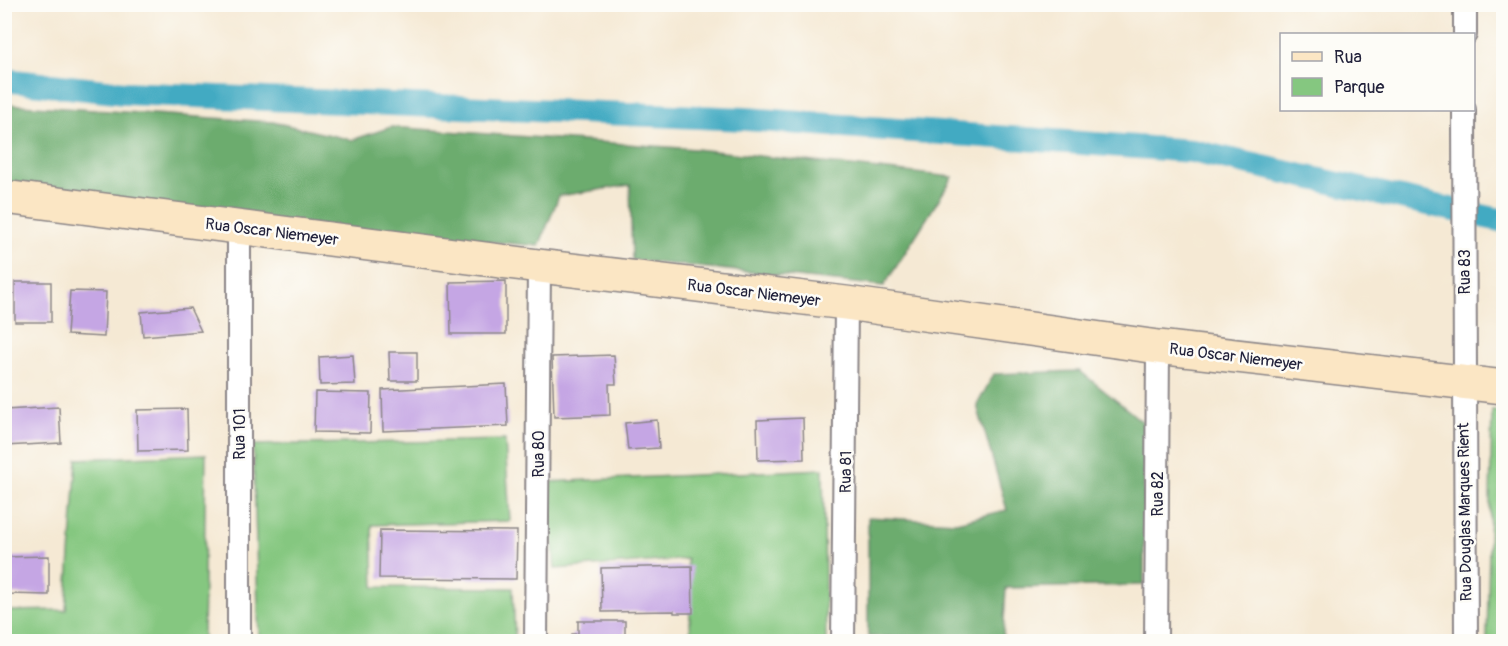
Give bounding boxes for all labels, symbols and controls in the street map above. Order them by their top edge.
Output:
legend [1280,33,1475,111]
text: Rua [1334,46,1362,69]
text: Parque [1334,76,1384,99]
street label: Rua Oscar Niemeyer [204,214,340,250]
street label: Rua 83 [1455,249,1475,295]
street label: Rua Oscar Niemeyer [686,275,822,311]
street label: Rua Oscar Niemeyer [1168,339,1304,375]
street label: Rua 101 [230,408,250,460]
street label: Rua Douglas Marques Rient [1453,422,1477,601]
street label: Rua 80 [529,430,549,478]
street label: Rua 81 [836,451,856,493]
street label: Rua 82 [1148,471,1168,517]

